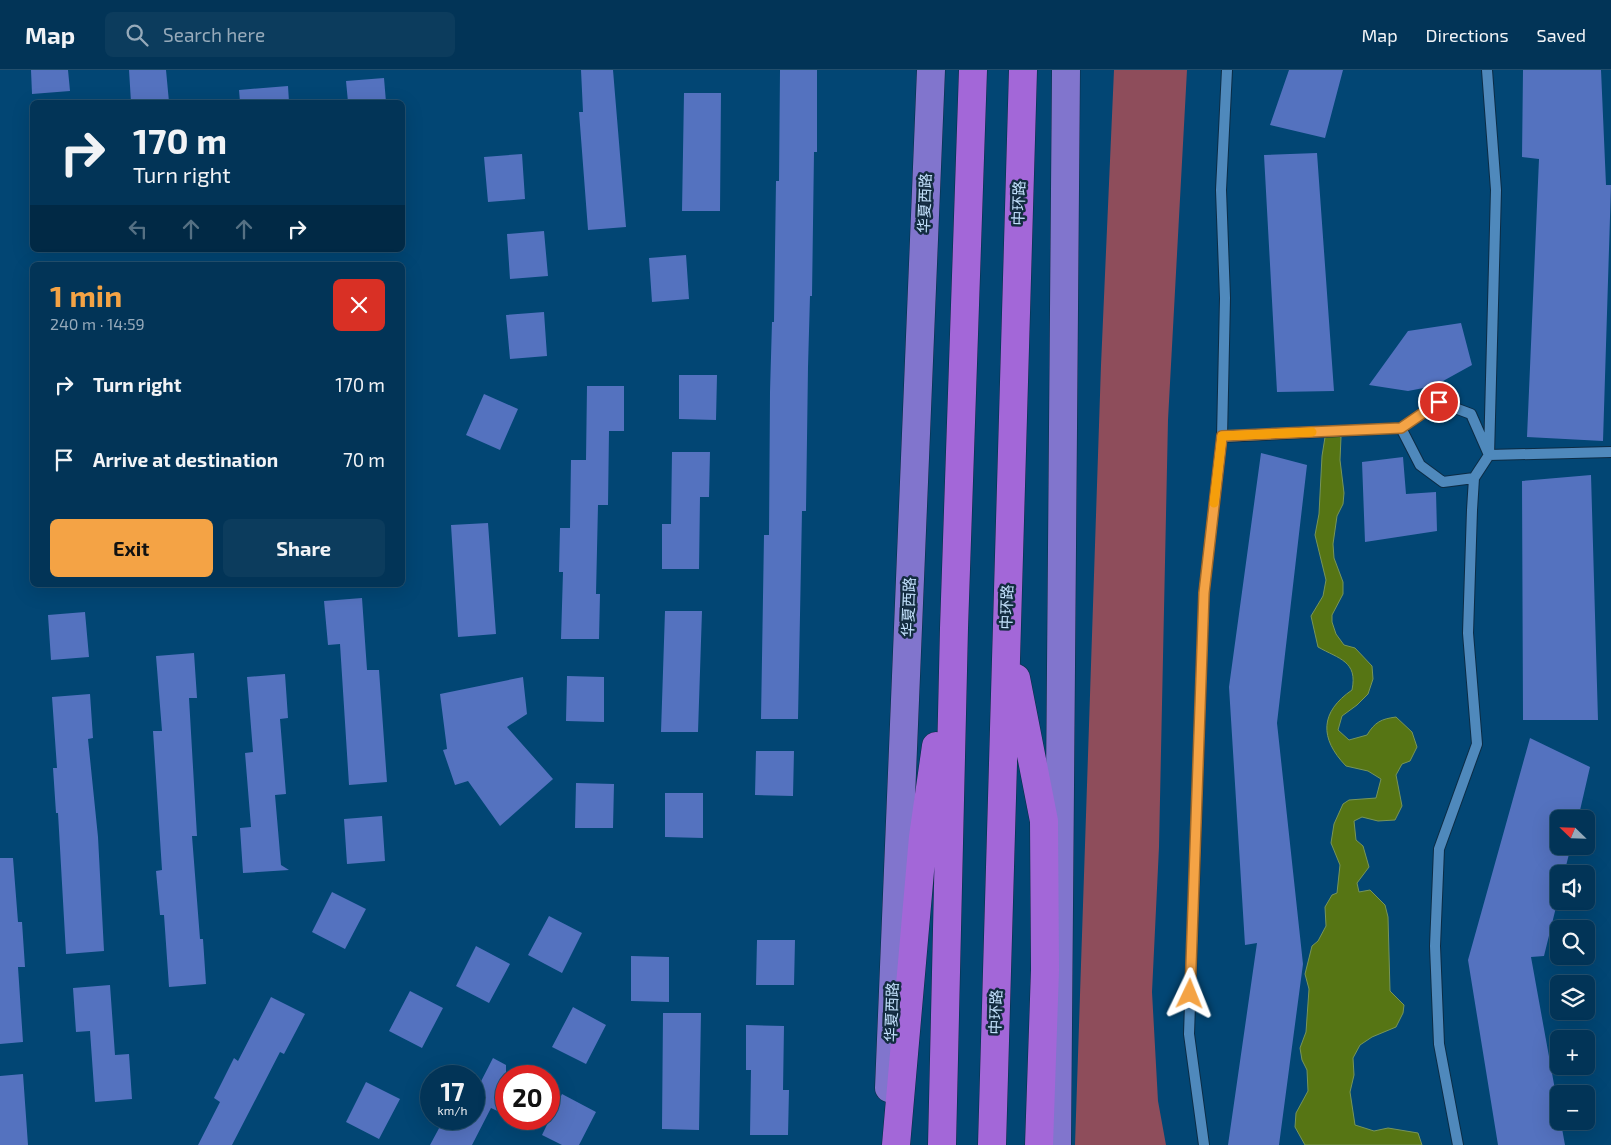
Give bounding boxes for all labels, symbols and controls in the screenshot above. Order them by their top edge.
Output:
search box [105,12,455,57]
text: Map [25,20,75,49]
icon: search [123,21,151,49]
text: Search here [163,23,265,46]
text: Map [1361,24,1398,46]
text: Directions [1426,24,1509,46]
text: Saved [1537,24,1586,46]
text: 170 m [133,119,227,161]
icon: right [50,120,115,185]
text: Turn right [133,161,231,187]
street label: 华夏西路 [914,173,934,233]
street label: 中环路 [1008,180,1028,226]
icon: left [124,215,152,243]
icon: ahead [177,215,205,243]
icon: ahead [230,215,258,243]
icon: right [283,215,311,243]
text: 1 min [50,277,122,313]
button: close [333,279,385,331]
text: 240 m · 14:59 [50,314,145,333]
icon: right [50,371,78,399]
text: Turn right [93,373,181,396]
text: 170 m [335,373,385,396]
pin [1418,381,1460,423]
icon: arrive [1425,388,1453,416]
icon: arrive [50,446,78,474]
text: Arrive at destination [93,448,278,471]
text: 70 m [343,448,385,471]
button: Exit [50,519,213,577]
button: Share [223,519,385,577]
street label: 华夏西路 [898,577,918,637]
street label: 中环路 [996,584,1016,630]
north arrow [1550,810,1595,855]
map controls [1550,810,1595,1130]
button: sound [1550,865,1595,910]
button: search [1550,920,1595,965]
position arrow [1163,967,1215,1019]
button: layers [1550,975,1595,1020]
street label: 华夏西路 [881,982,901,1042]
street label: 中环路 [985,989,1005,1035]
button: + [1550,1030,1595,1075]
speed limit sign: 20 [495,1065,560,1130]
text: 17 [440,1076,465,1106]
button: − [1550,1085,1595,1130]
text: km/h [438,1103,467,1117]

